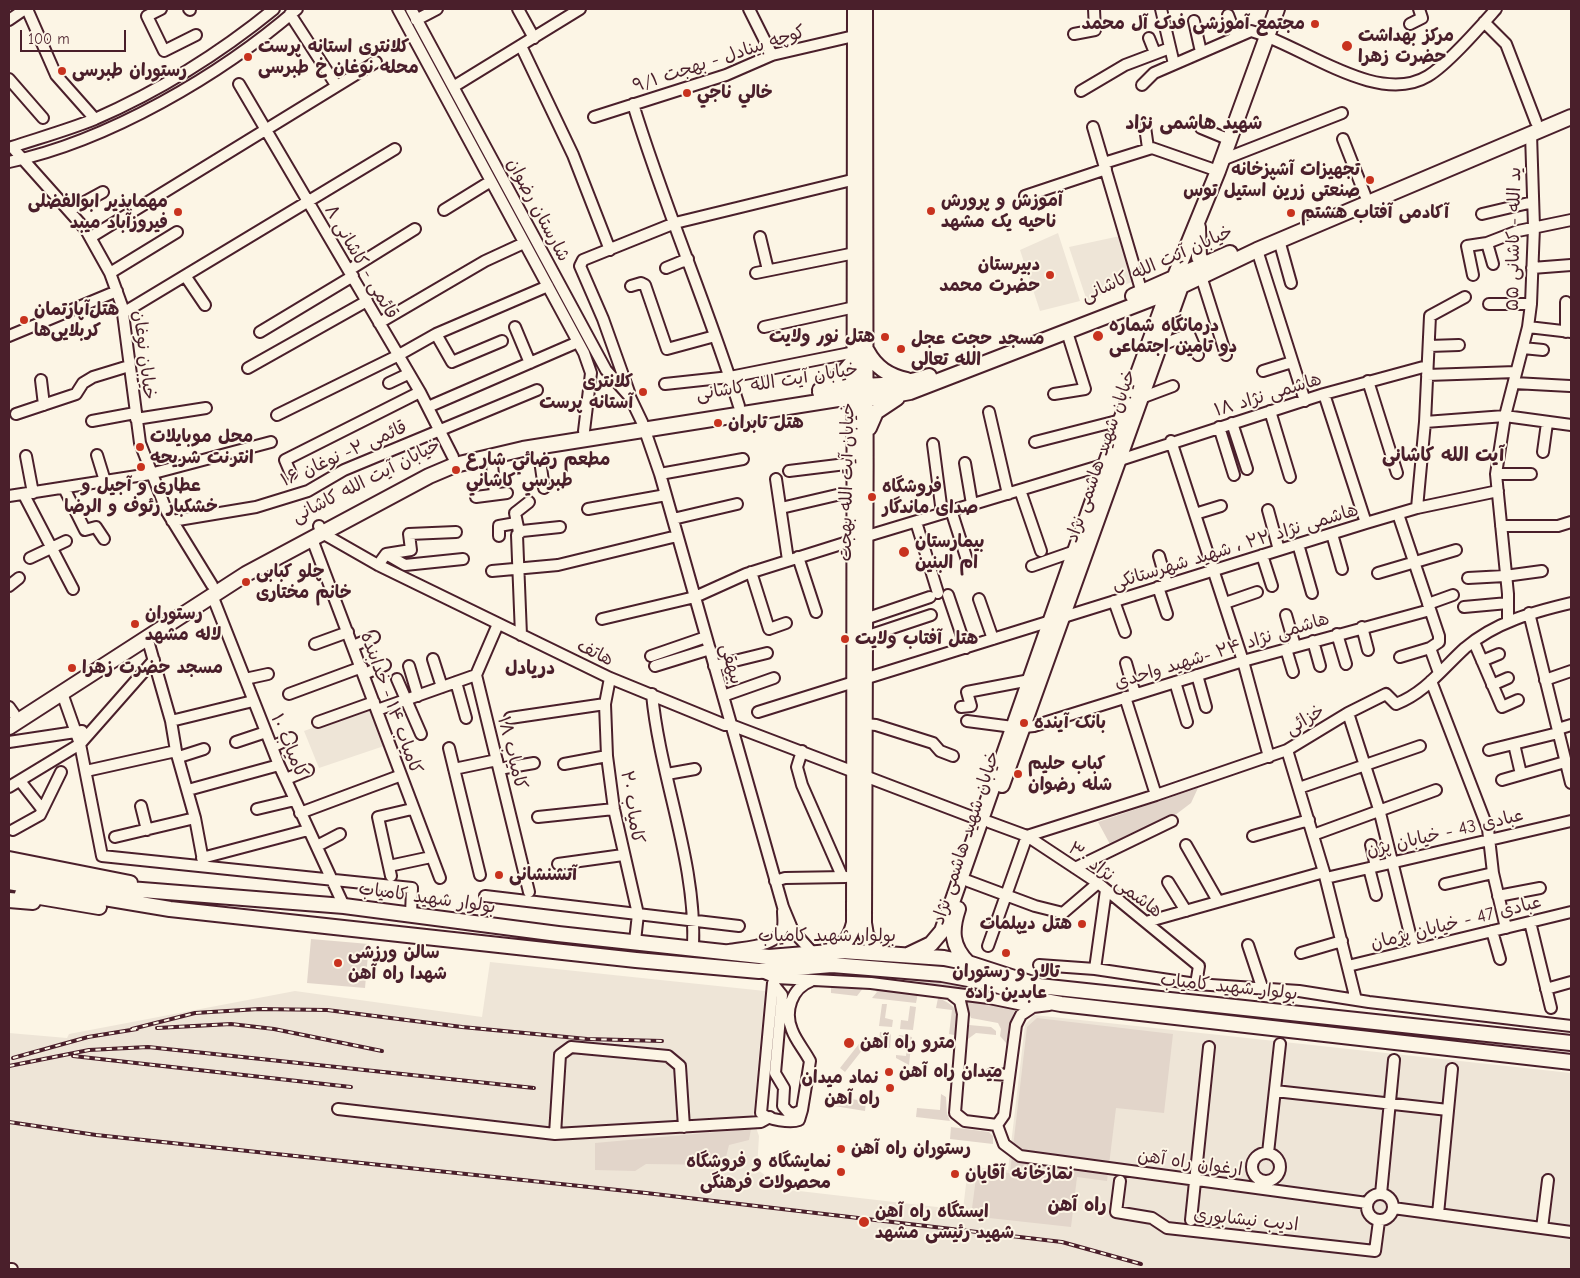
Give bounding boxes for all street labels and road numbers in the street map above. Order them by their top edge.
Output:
street label: کوچه بینادل - بهجت ۹/۱ [630,21,808,97]
street label: شارستان رضوان [502,155,574,265]
street label: ید الله - کاشانی ۵۵ [1502,167,1526,311]
street label: قائمی - کاشانی ۸ [320,201,402,323]
street label: خیابان آیت الله کاشانی [1078,221,1236,307]
street label: خیابان نوغان [128,309,160,401]
street label: خیابان آیت الله کاشانی [695,359,859,405]
street label: خیابان شهید هاشمی نژاد [1061,367,1141,545]
street label: هاشمی نژاد ۱۸ [1212,368,1324,422]
street label: خیابان آیت الله بهجت [835,402,859,562]
street label: قائمی ۲- نوغان ۱۶ [278,417,410,491]
street label: خیابان آیت الله کاشانی [288,434,444,528]
street label: هاشمی نژاد ۲۲ ، شهید شهرستانکی [1109,499,1361,595]
street label: هاشمی نژاد ۲۴ -شهید واحدی [1112,608,1332,694]
street label: کامیاب ۱۴ - خدابنده [355,629,427,777]
street label: هاتف [573,635,617,671]
street label: بیهقی [715,641,747,687]
street label: خزائی [1281,700,1329,740]
street label: کامیاب ۱۰ [266,711,312,781]
street label: کامیاب ۱۸ [493,714,531,792]
street label: خیابان شهید هاشمی نژاد [928,748,1004,928]
street label: کامیاب ۲۰ [616,769,648,845]
street label: عبادی 43 - خیابان پژن [1364,804,1526,862]
street label: هاشمی نژاد ۳۰ [1064,838,1166,922]
street label: بولوار شهید کامیاب [357,878,497,918]
street label: عبادی 47 - خیابان پژمان [1368,891,1544,955]
street label: بولوار شهید کامیاب [758,925,896,947]
street label: بولوار شهید کامیاب [1159,969,1299,1005]
street label: ارغوان راه آهن [1136,1145,1244,1181]
street label: ادیب نیشابوری [1192,1204,1300,1236]

